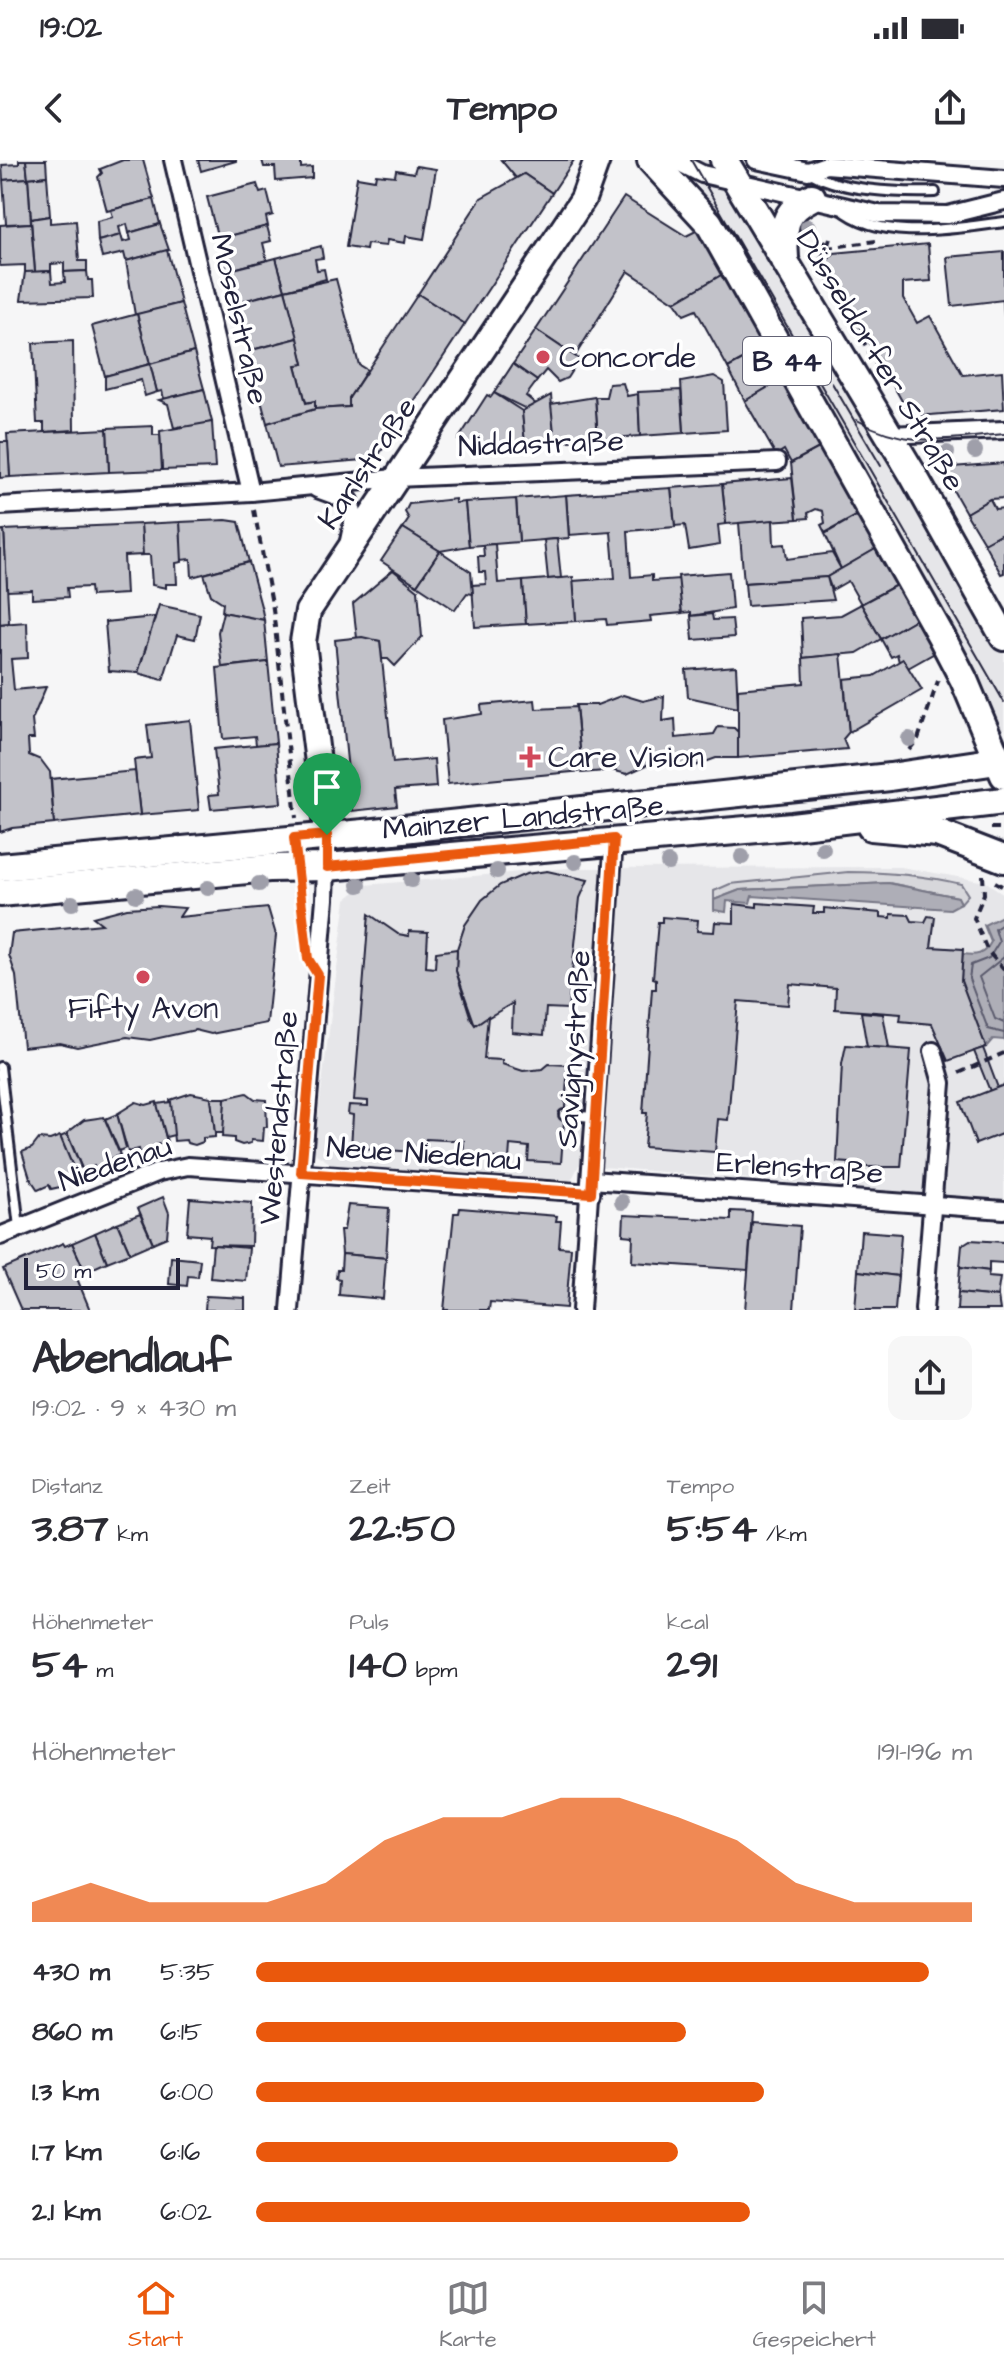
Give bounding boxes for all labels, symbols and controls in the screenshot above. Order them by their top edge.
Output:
text: 19:02 [40,7,102,49]
text: Tempo [447,83,557,134]
icon: back [32,86,76,130]
icon: share [928,86,972,130]
street label: Düsseldorfer Straße [785,222,975,499]
street label: Moselstraße [199,230,279,409]
place label: Concorde [559,337,696,379]
road number: B 44 [743,337,831,385]
marker: Concorde [534,348,552,366]
street label: Karlstraße [308,389,428,538]
street label: Niddastraße [457,420,625,468]
place label: Care Vision [548,737,704,779]
marker: Care Vision [519,746,541,768]
pin [293,753,361,835]
icon: arrive [305,765,349,809]
street label: Mainzer Landstraße [381,785,666,851]
street label: Savignystraße [546,949,603,1149]
marker: Fifty Avon [134,968,152,986]
place label: Fifty Avon [68,988,218,1031]
street label: Westendstraße [249,1009,309,1227]
street label: Niedenau [53,1125,177,1203]
street label: Neue Niedenau [325,1126,523,1182]
street label: Erlenstraße [715,1141,885,1195]
scale bar [24,1254,180,1290]
text: 50 m [36,1256,91,1287]
text: Abendlauf [32,1329,231,1390]
button: share [888,1336,972,1420]
text: 19:02 · 9 × 430 m [32,1390,236,1426]
text: Distanz [32,1471,103,1502]
text: Zeit [349,1471,391,1502]
text: Tempo [667,1471,734,1502]
text: 3.87 [32,1502,109,1557]
text: 22:50 [349,1502,455,1557]
text: 5:54 [667,1502,757,1557]
text: km [109,1519,148,1550]
text: /km [757,1519,807,1550]
text: Höhenmeter [32,1607,153,1638]
text: Puls [349,1607,389,1638]
text: kcal [667,1607,709,1638]
text: 54 [32,1638,88,1693]
text: 140 [349,1638,407,1693]
text: 291 [667,1638,717,1693]
text: m [88,1655,113,1686]
text: bpm [407,1655,457,1686]
text: Höhenmeter [32,1734,176,1770]
text: 191–196 m [877,1734,972,1770]
text: 430 m [32,1954,110,1990]
text: 5:35 [160,1954,214,1990]
text: 860 m [32,2014,112,2050]
text: 6:15 [160,2014,202,2050]
text: 1.3 km [32,2074,99,2110]
text: 6:00 [160,2074,213,2110]
text: 1.7 km [32,2134,102,2170]
text: 6:16 [160,2134,200,2170]
text: 2.1 km [32,2194,100,2230]
text: 6:02 [160,2194,212,2230]
tab: Start [128,2276,183,2355]
tab: Karte [439,2276,497,2355]
tab: Gespeichert [753,2276,876,2355]

